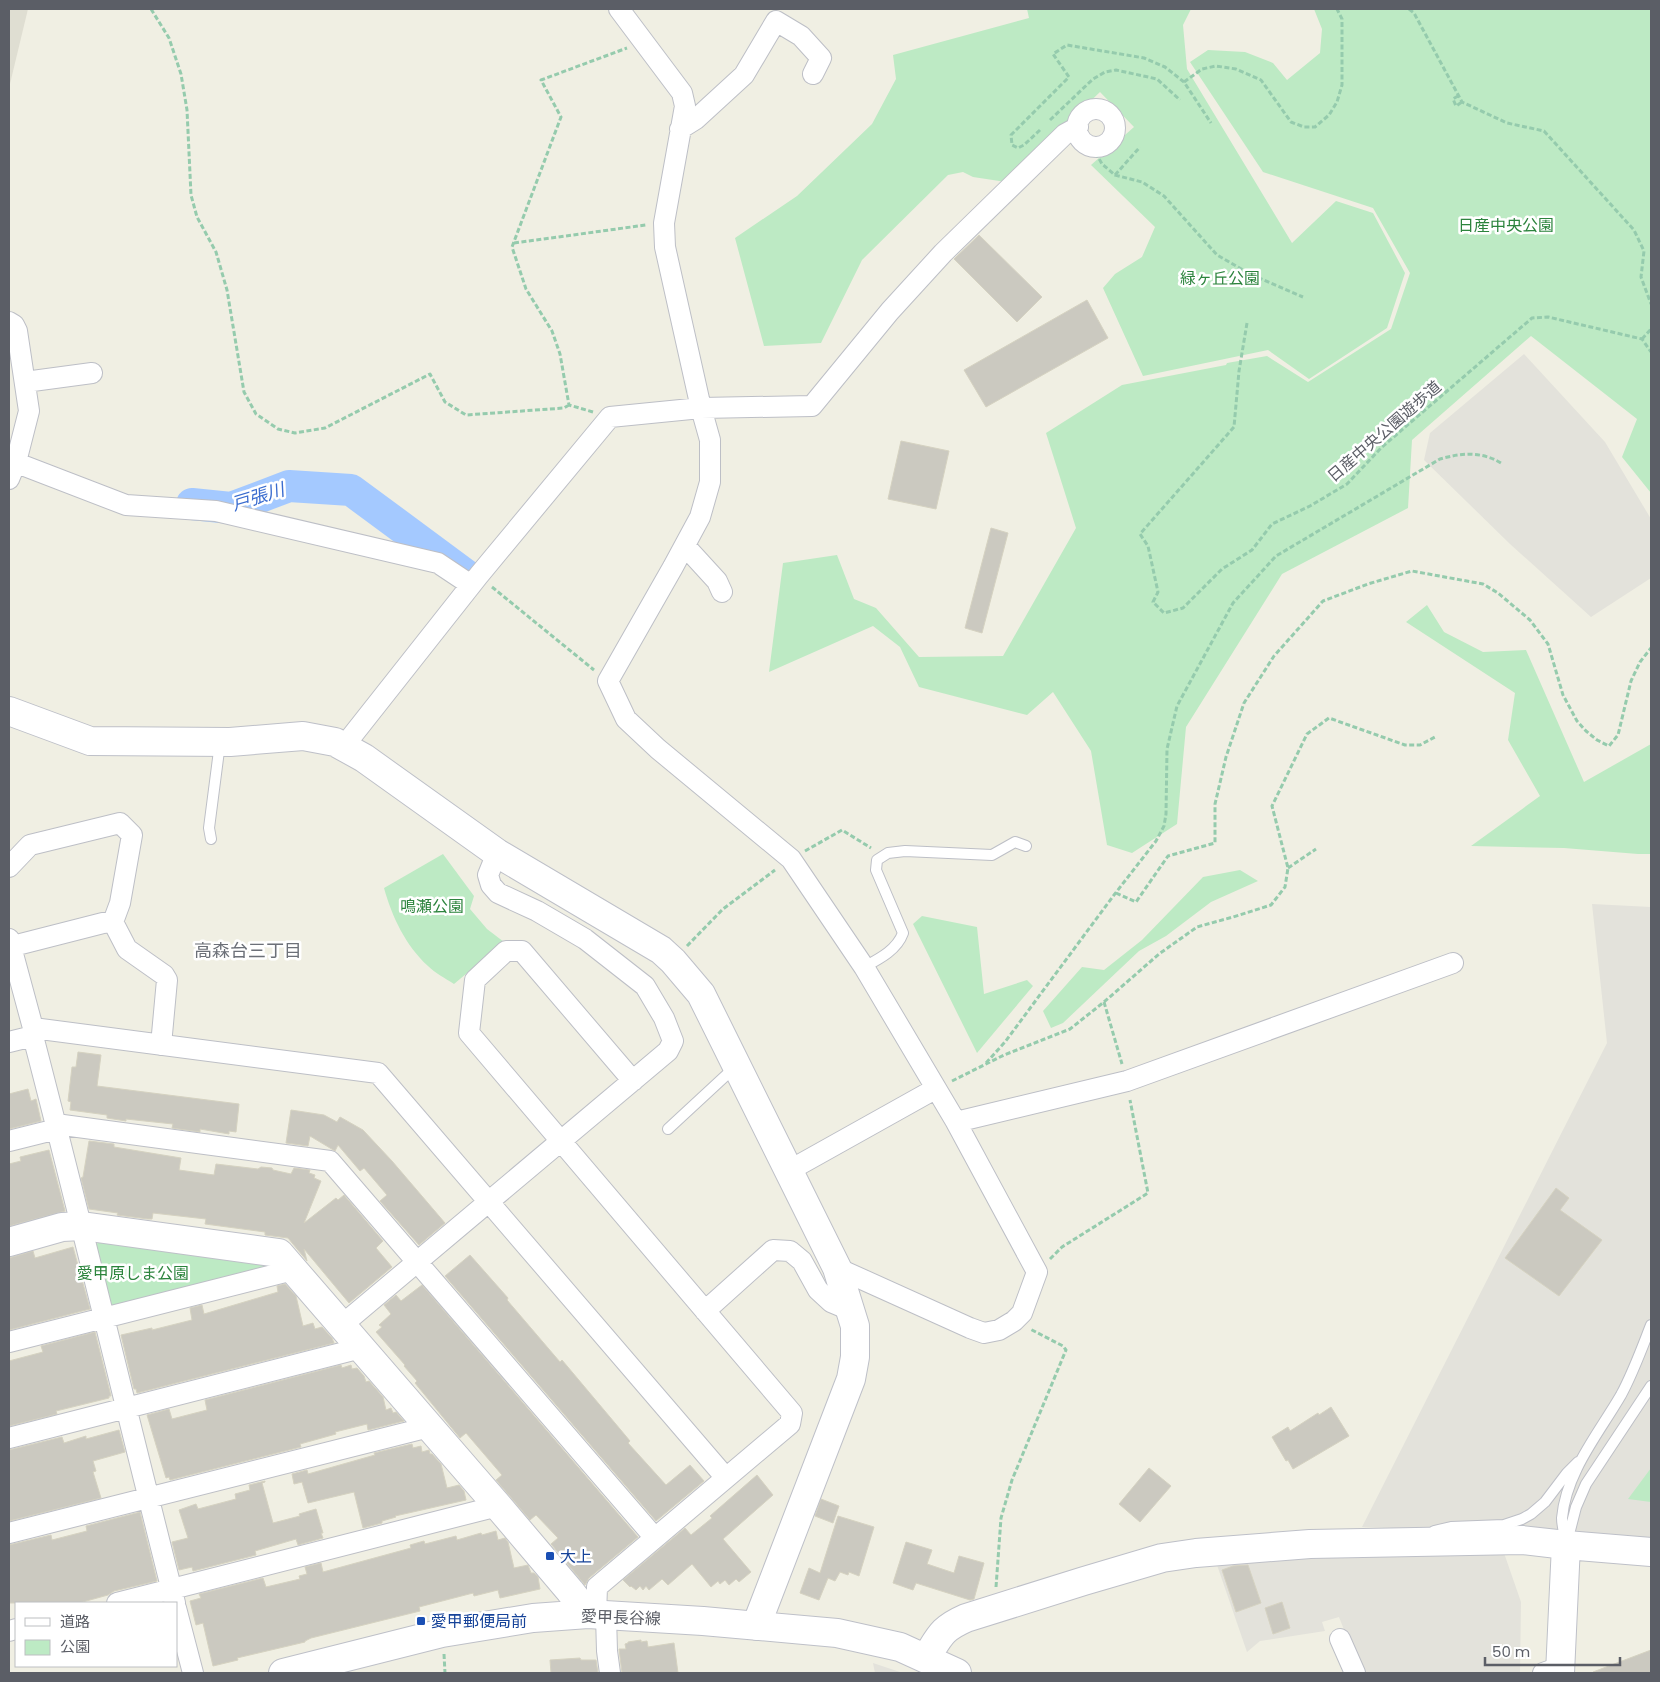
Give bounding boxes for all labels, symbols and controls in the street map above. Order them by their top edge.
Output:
park label: 日産中央公園 [1458,214,1554,237]
park label: 緑ヶ丘公園 [1180,267,1260,290]
street label: 日産中央公園遊歩道 [1322,375,1446,487]
water label: 戸張川 [228,476,289,516]
park label: 鳴瀬公園 [400,895,464,918]
district label: 高森台三丁目 [194,938,302,963]
park label: 愛甲原しま公園 [77,1262,189,1285]
place label: 大上 [560,1545,592,1568]
marker: 大上 [544,1550,556,1562]
legend [15,1602,178,1667]
street label: 愛甲長谷線 [581,1605,661,1630]
place label: 愛甲郵便局前 [431,1610,527,1633]
text: 道路 [60,1611,90,1632]
marker: 愛甲郵便局前 [415,1615,427,1627]
scale bar [1485,1634,1620,1666]
text: 公園 [60,1636,90,1657]
text: 50 m [1492,1641,1530,1662]

